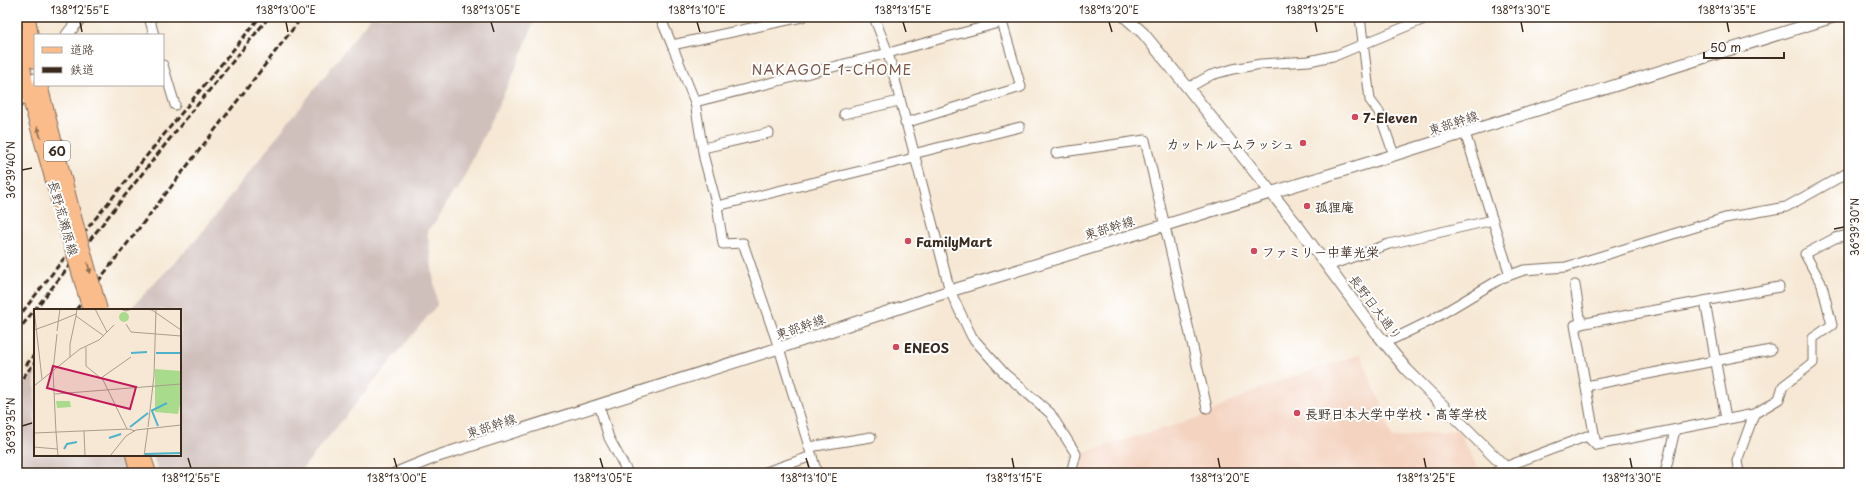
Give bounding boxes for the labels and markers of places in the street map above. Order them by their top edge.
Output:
place label: 7-Eleven [1363,108,1417,127]
marker: 7-Eleven [1350,112,1360,122]
place label: カットルームラッシュ [1166,134,1295,153]
marker: カットルームラッシュ [1298,138,1308,148]
place label: 孤狸庵 [1315,197,1354,216]
marker: 孤狸庵 [1302,201,1312,211]
place label: FamilyMart [916,232,992,251]
marker: FamilyMart [903,236,913,246]
place label: ファミリー中華光栄 [1262,242,1379,261]
marker: ファミリー中華光栄 [1249,246,1259,256]
place label: ENEOS [904,338,949,357]
marker: ENEOS [891,342,901,352]
place label: 長野日本大学中学校・高等学校 [1305,404,1487,423]
marker: 長野日本大学中学校・高等学校 [1292,408,1302,418]

